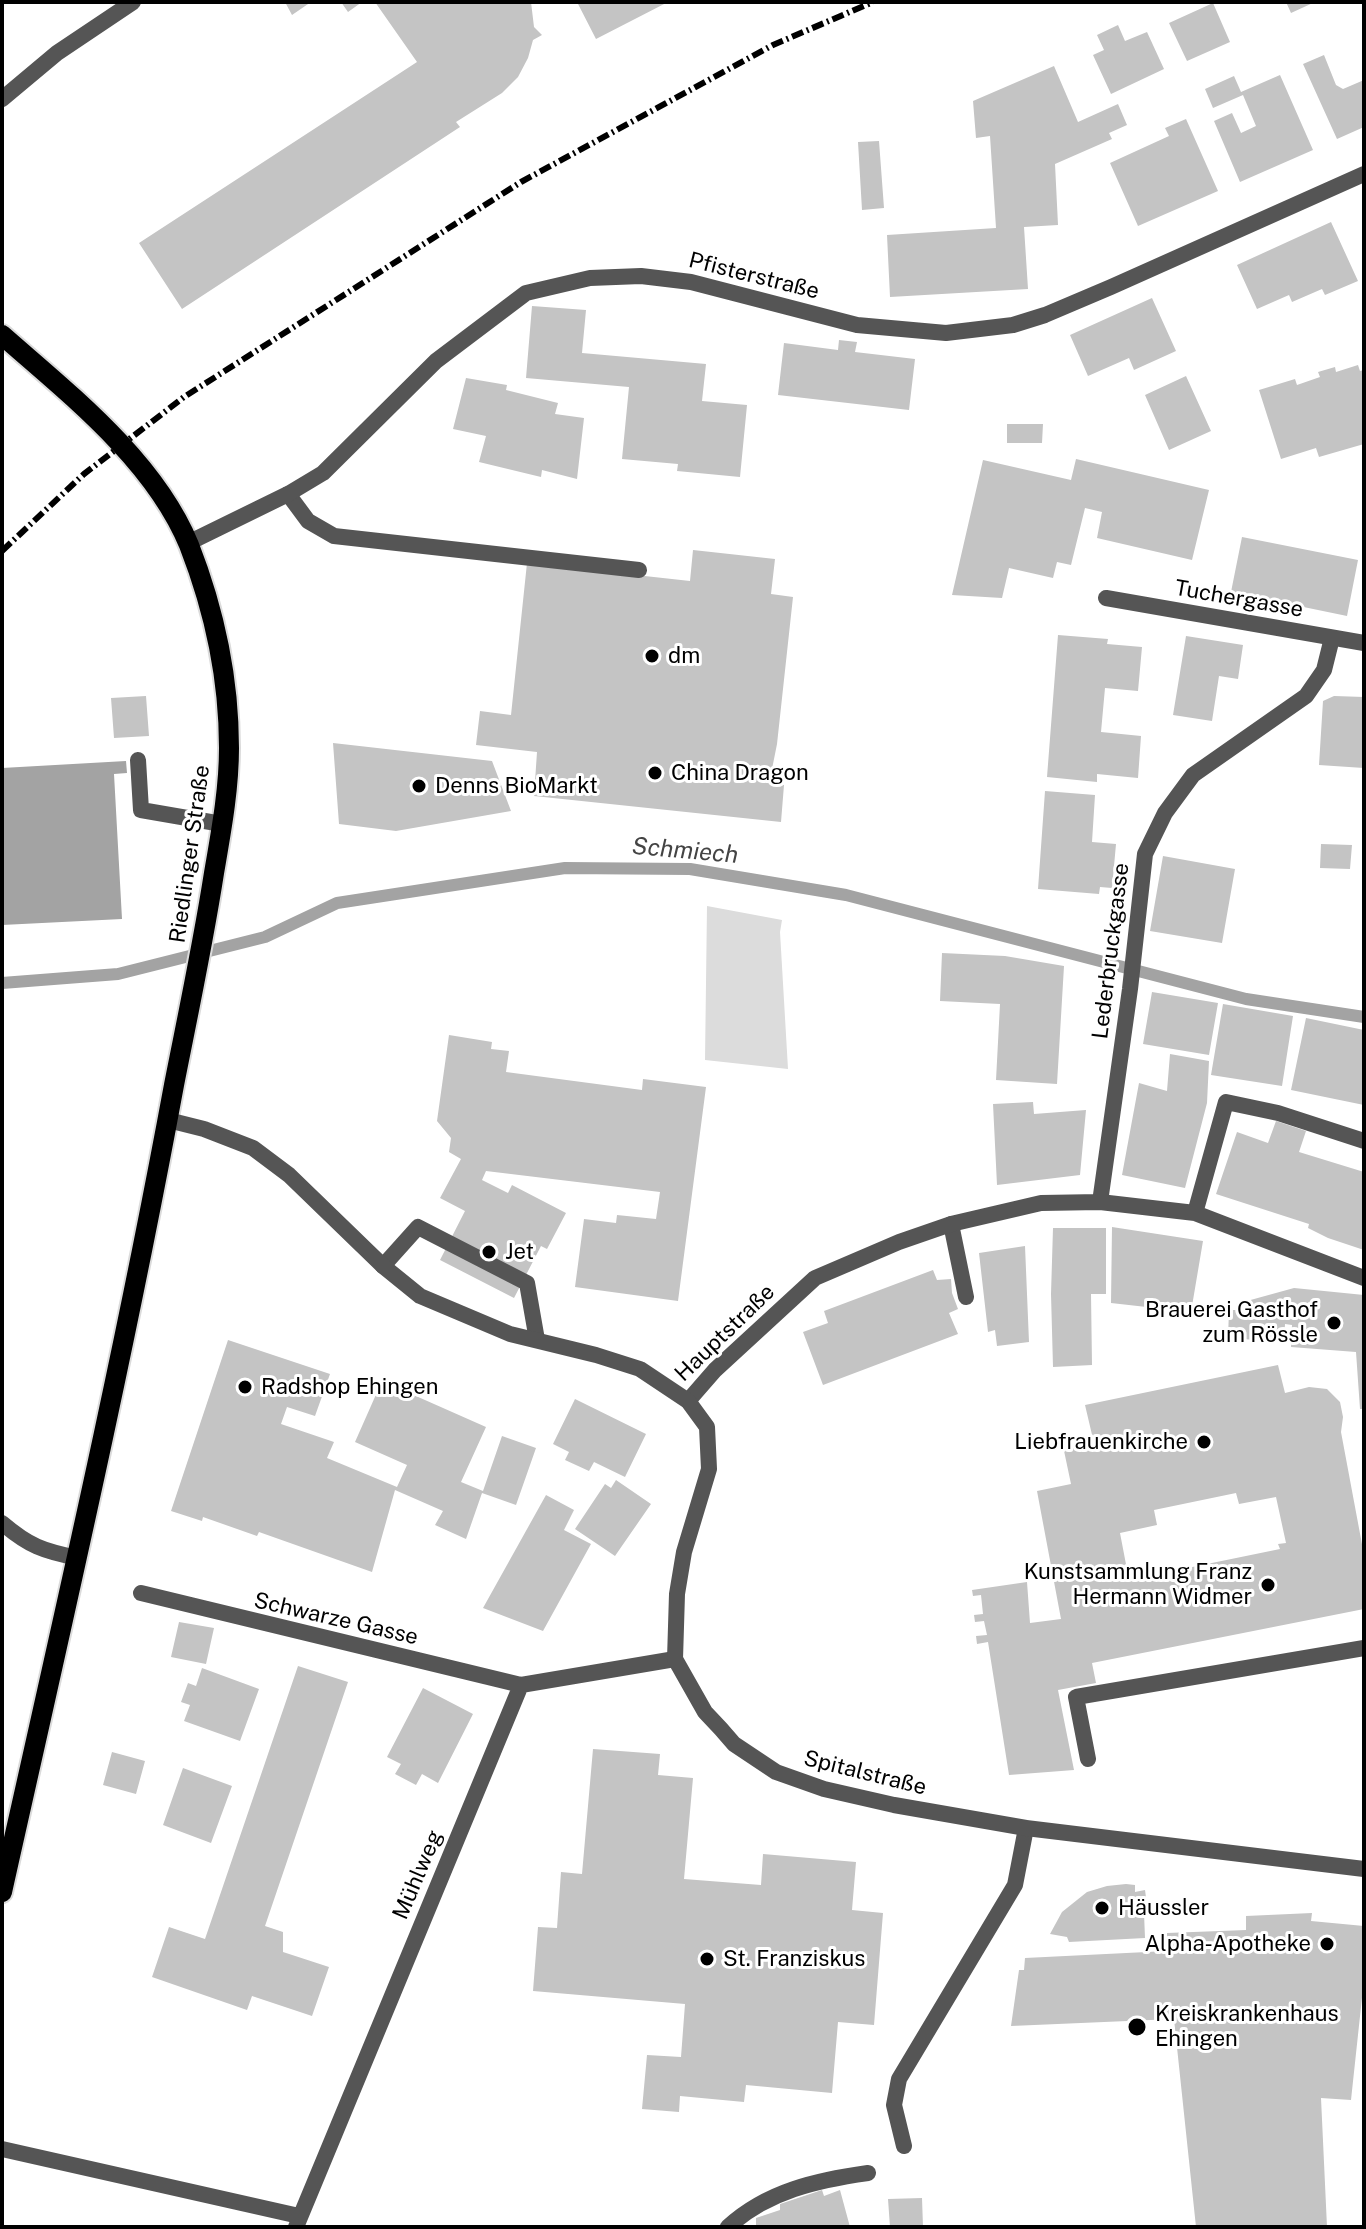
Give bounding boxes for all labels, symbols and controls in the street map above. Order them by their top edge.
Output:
street label: Pfisterstraße [686,247,822,305]
street label: Tuchergasse [1173,575,1305,623]
place label: dm [668,643,700,669]
marker: dm [643,647,661,665]
place label: China Dragon [671,760,809,786]
street label: Riedlinger Straße [164,763,216,945]
marker: China Dragon [646,764,664,782]
place label: Denns BioMarkt [435,773,598,799]
marker: Denns BioMarkt [410,777,428,795]
water label: Schmiech [631,832,739,870]
street label: Lederbruckgasse [1087,861,1135,1041]
place label: Jet [505,1239,534,1265]
marker: Jet [480,1243,498,1261]
street label: Hauptstraße [670,1279,780,1387]
place label: Brauerei Gasthof zum Rössle [1145,1297,1318,1348]
marker: Brauerei Gasthof zum Rössle [1325,1314,1343,1332]
place label: Radshop Ehingen [261,1374,438,1400]
marker: Radshop Ehingen [236,1378,254,1396]
place label: Liebfrauenkirche [1014,1429,1188,1455]
marker: Liebfrauenkirche [1195,1433,1213,1451]
place label: Kunstsammlung Franz Hermann Widmer [1024,1559,1252,1610]
marker: Kunstsammlung Franz Hermann Widmer [1259,1576,1277,1594]
street label: Schwarze Gasse [251,1587,421,1651]
street label: Spitalstraße [801,1745,929,1801]
street label: Mühlweg [387,1826,449,1924]
place label: Häussler [1118,1895,1209,1921]
marker: Häussler [1093,1899,1111,1917]
place label: Alpha-Apotheke [1144,1931,1311,1957]
marker: Alpha-Apotheke [1318,1935,1336,1953]
place label: St. Franziskus [723,1946,865,1972]
marker: St. Franziskus [698,1950,716,1968]
place label: Kreiskrankenhaus Ehingen [1155,2001,1339,2052]
marker: Kreiskrankenhaus Ehingen [1126,2016,1148,2038]

